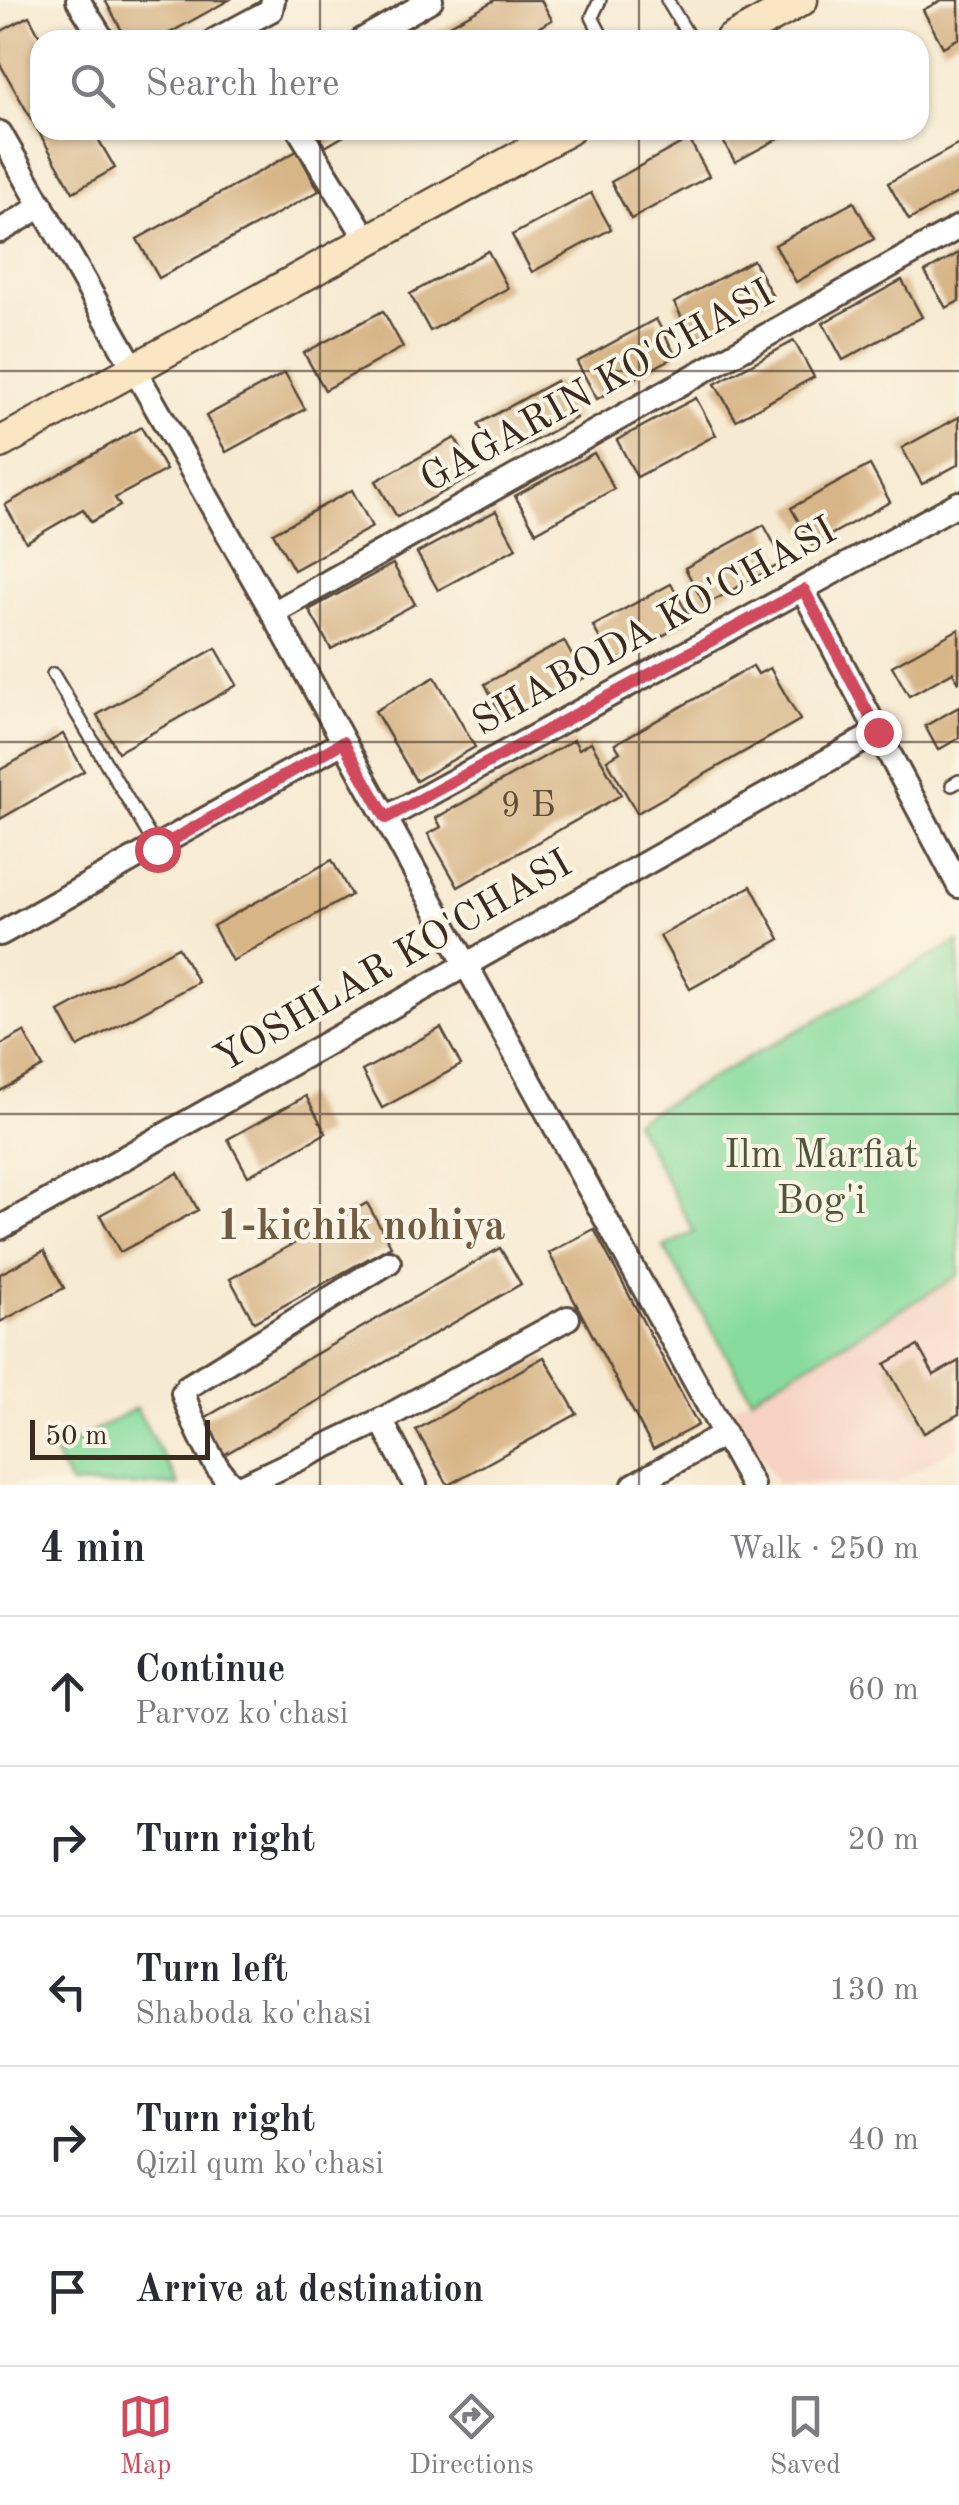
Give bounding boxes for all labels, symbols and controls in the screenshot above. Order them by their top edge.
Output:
search box [30,30,929,140]
icon: search [65,58,120,113]
text: Search here [145,66,340,104]
street label: GAGARIN KO'CHASI [415,274,781,502]
street label: SHABODA KO'CHASI [467,511,843,745]
route end [856,710,902,756]
house number: 9 Б [501,789,555,824]
route start [135,827,181,873]
street label: YOSHLAR KO'CHASI [209,845,579,1081]
park label: Ilm Marfiat Bog'i [724,1137,918,1223]
district label: 1-kichik nohiya [217,1207,505,1249]
scale bar [30,1415,210,1460]
text: 50 m [45,1423,108,1451]
text: 4 min [40,1529,146,1571]
text: Walk · 250 m [729,1534,919,1566]
text: Continue [135,1652,285,1690]
icon: ahead [40,1664,95,1719]
text: 60 m [848,1675,919,1707]
text: Parvoz ko'chasi [135,1699,349,1731]
icon: right [40,1814,95,1869]
text: Turn right [135,1822,315,1860]
text: 20 m [848,1825,919,1857]
text: Turn left [135,1952,288,1990]
icon: left [40,1964,95,2019]
text: 130 m [829,1975,919,2007]
text: Shaboda ko'chasi [135,1999,372,2031]
text: Turn right [135,2102,315,2140]
icon: right [40,2114,95,2169]
text: 40 m [848,2125,919,2157]
text: Qizil qum ko'chasi [135,2149,384,2181]
icon: arrive [40,2264,95,2319]
text: Arrive at destination [135,2272,484,2310]
tab: Map [118,2389,173,2484]
tab: Directions [409,2389,534,2484]
tab: Saved [770,2389,841,2484]

